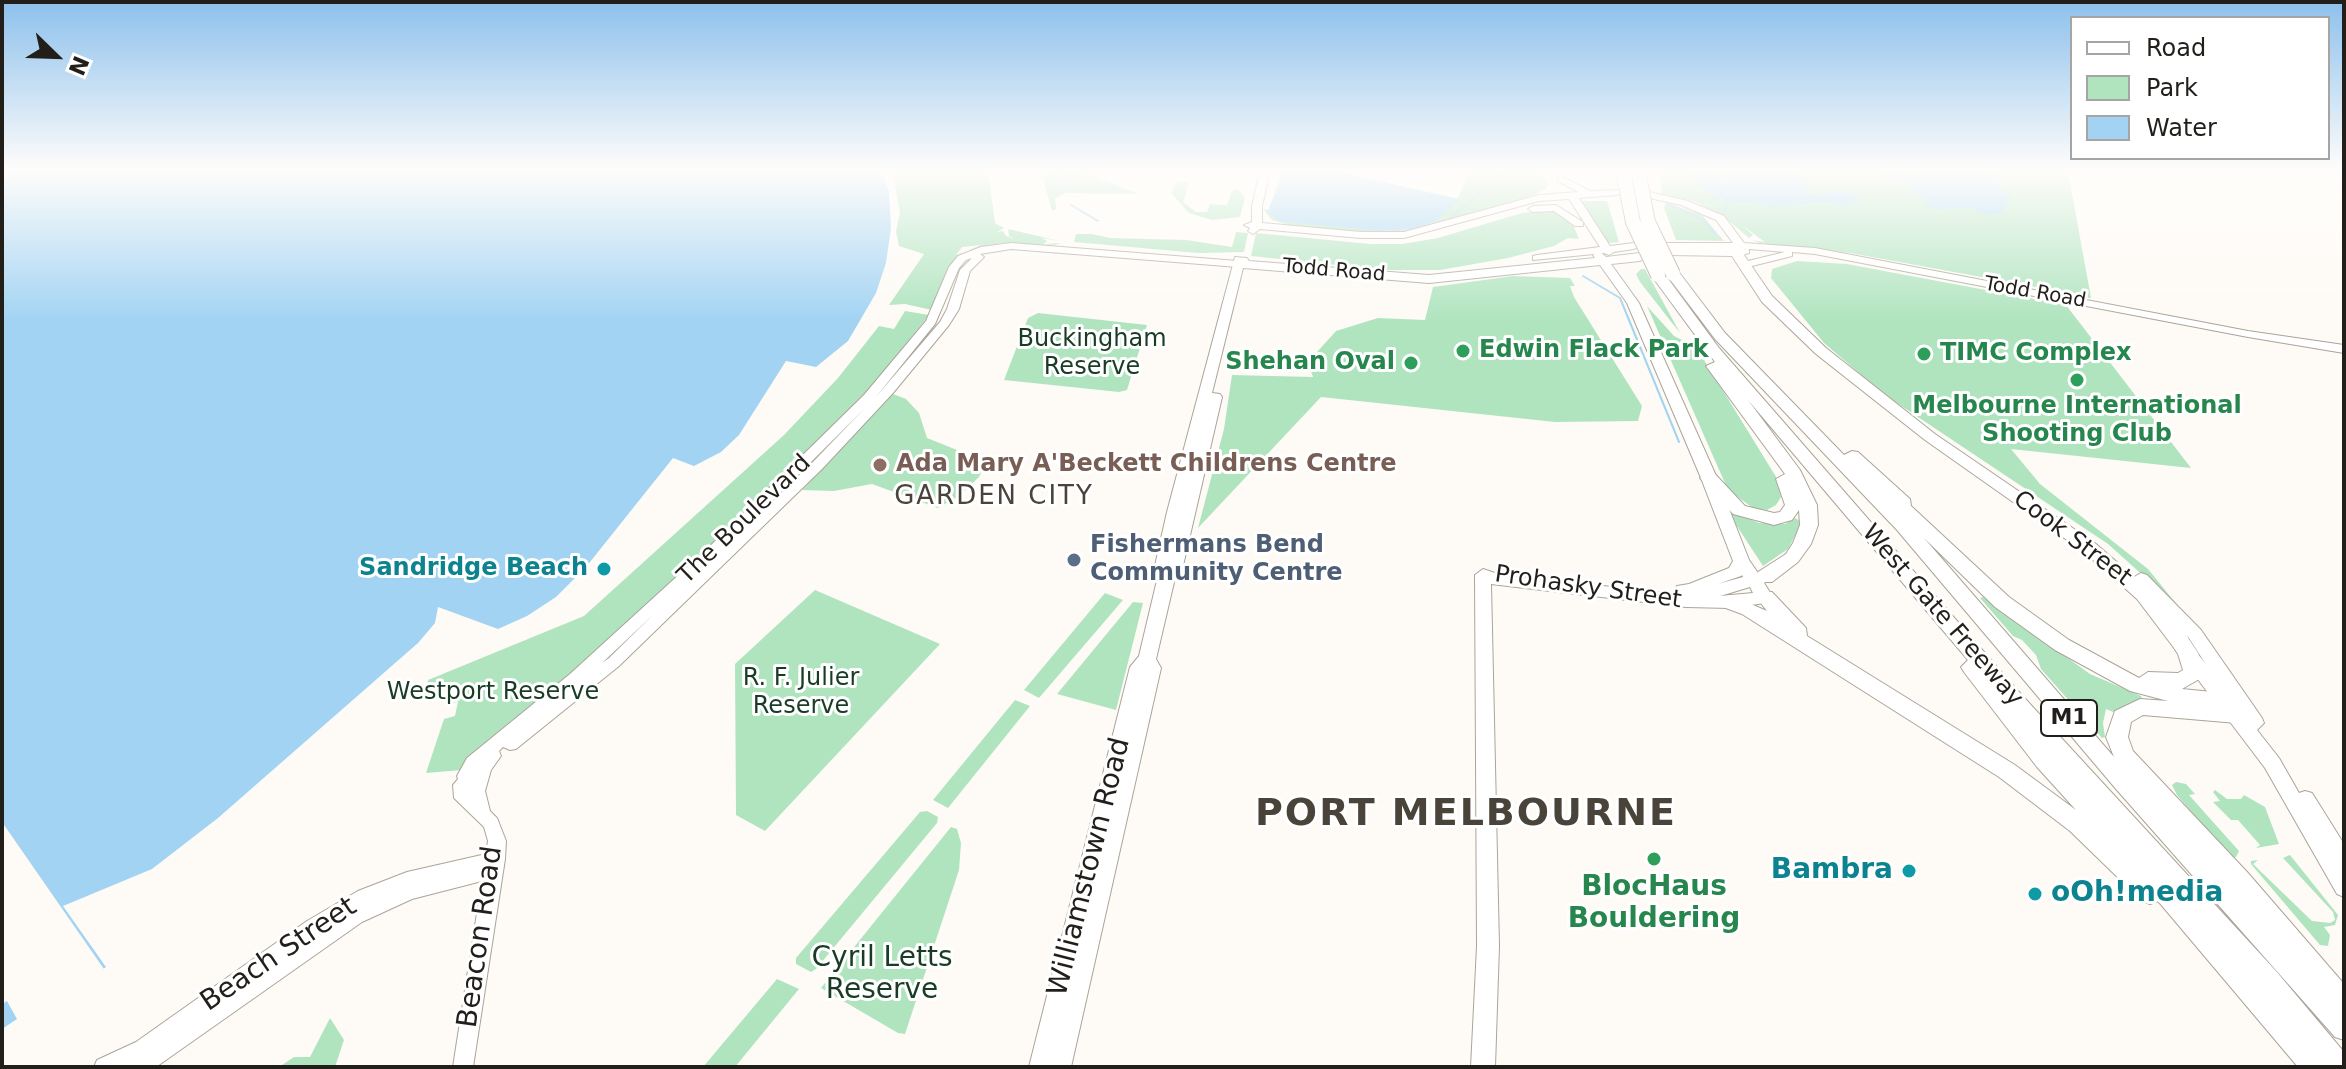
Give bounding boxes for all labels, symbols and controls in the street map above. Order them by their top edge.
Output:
north arrow [16,16,96,96]
legend [2070,16,2330,160]
text: Road [2146,34,2206,62]
text: N [63,52,94,79]
text: Park [2146,74,2198,102]
text: Water [2146,114,2217,142]
street label: Todd Road [1282,255,1386,287]
street label: Todd Road [1982,272,2088,314]
park label: Buckingham Reserve [1017,326,1167,382]
place label: Edwin Flack Park [1479,337,1709,365]
place label: TIMC Complex [1940,340,2131,368]
marker: Edwin Flack Park [1454,342,1472,360]
marker: TIMC Complex [1915,345,1933,363]
place label: Shehan Oval [1225,349,1395,377]
marker: Shehan Oval [1402,354,1420,372]
marker: Melbourne International Shooting Club [2068,371,2086,389]
place label: Melbourne International Shooting Club [1912,393,2242,449]
street label: The Boulevard [673,449,817,591]
place label: Ada Mary A'Beckett Childrens Centre [896,451,1397,479]
marker: Ada Mary A'Beckett Childrens Centre [871,456,889,474]
district label: GARDEN CITY [894,481,1094,513]
street label: Cook Street [2007,485,2137,593]
street label: West Gate Freeway [1855,519,2029,713]
place label: Fishermans Bend Community Centre [1090,532,1343,588]
marker: Fishermans Bend Community Centre [1065,551,1083,569]
place label: Sandridge Beach [359,555,588,583]
marker: Sandridge Beach [595,560,613,578]
street label: Prohasky Street [1493,561,1683,615]
park label: R. F. Julier Reserve [743,665,859,721]
park label: Westport Reserve [387,679,599,707]
road number: M1 [2041,700,2097,736]
street label: Williamstown Road [1042,734,1138,1000]
district label: PORT MELBOURNE [1255,792,1677,838]
street label: Beacon Road [452,844,510,1030]
marker: BlocHaus Bouldering [1645,850,1663,868]
place label: Bambra [1771,854,1893,888]
marker: Bambra [1900,862,1918,880]
place label: BlocHaus Bouldering [1568,871,1740,937]
place label: oOh!media [2051,877,2223,911]
marker: oOh!media [2026,885,2044,903]
street label: Beach Street [195,891,363,1019]
park label: Cyril Letts Reserve [812,942,952,1008]

